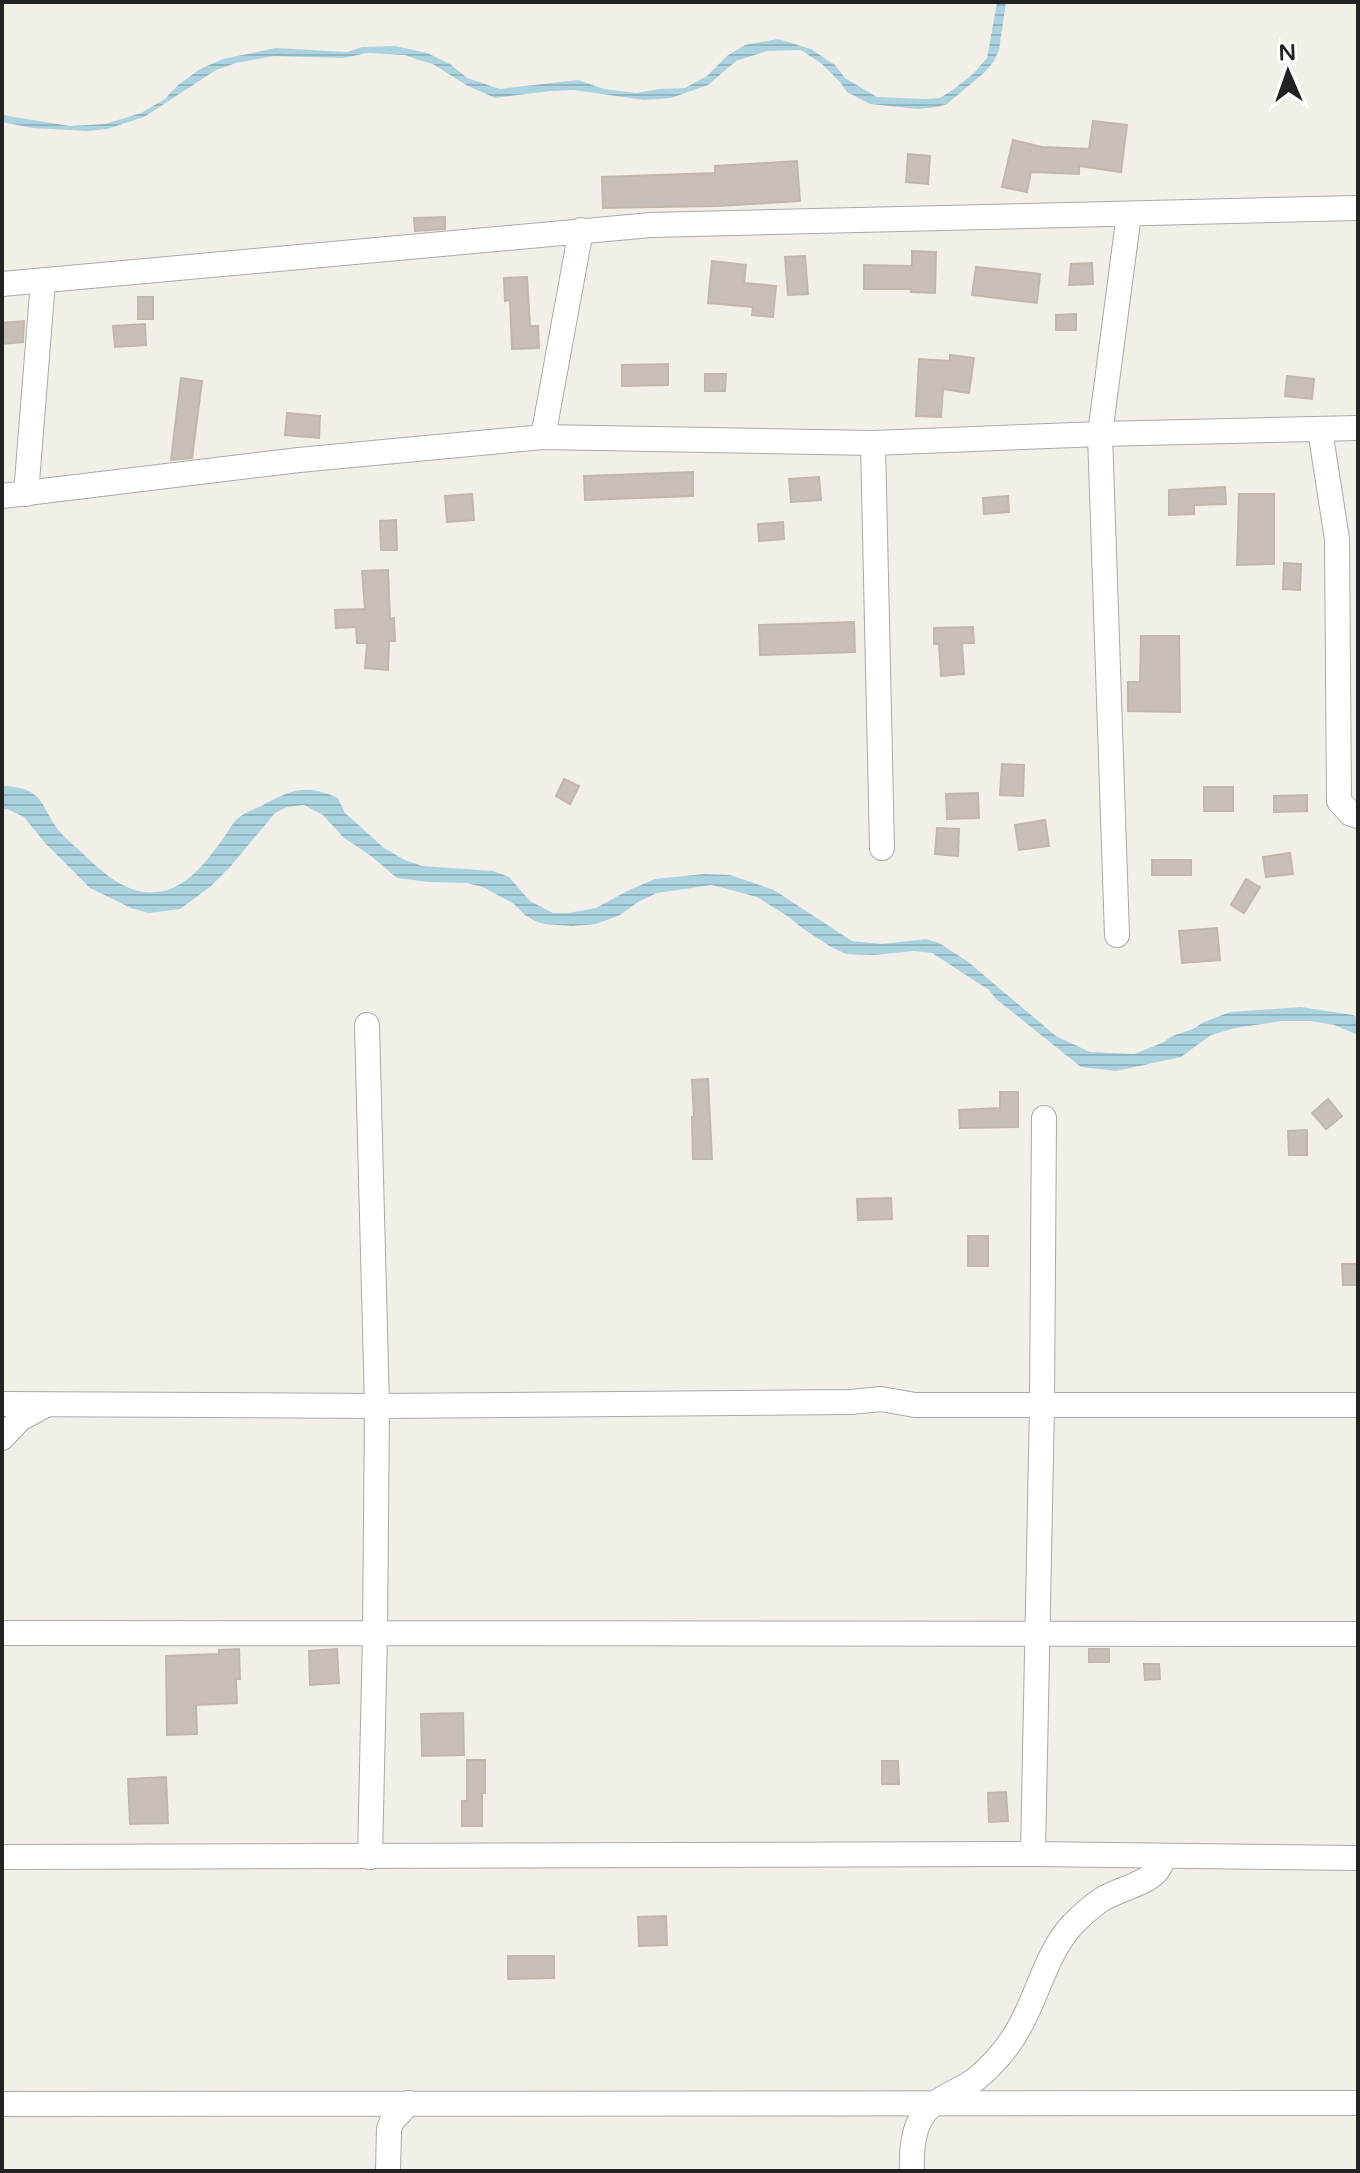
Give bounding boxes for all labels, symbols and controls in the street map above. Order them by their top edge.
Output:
north arrow [1248,32,1328,112]
text: N [1278,40,1297,66]

